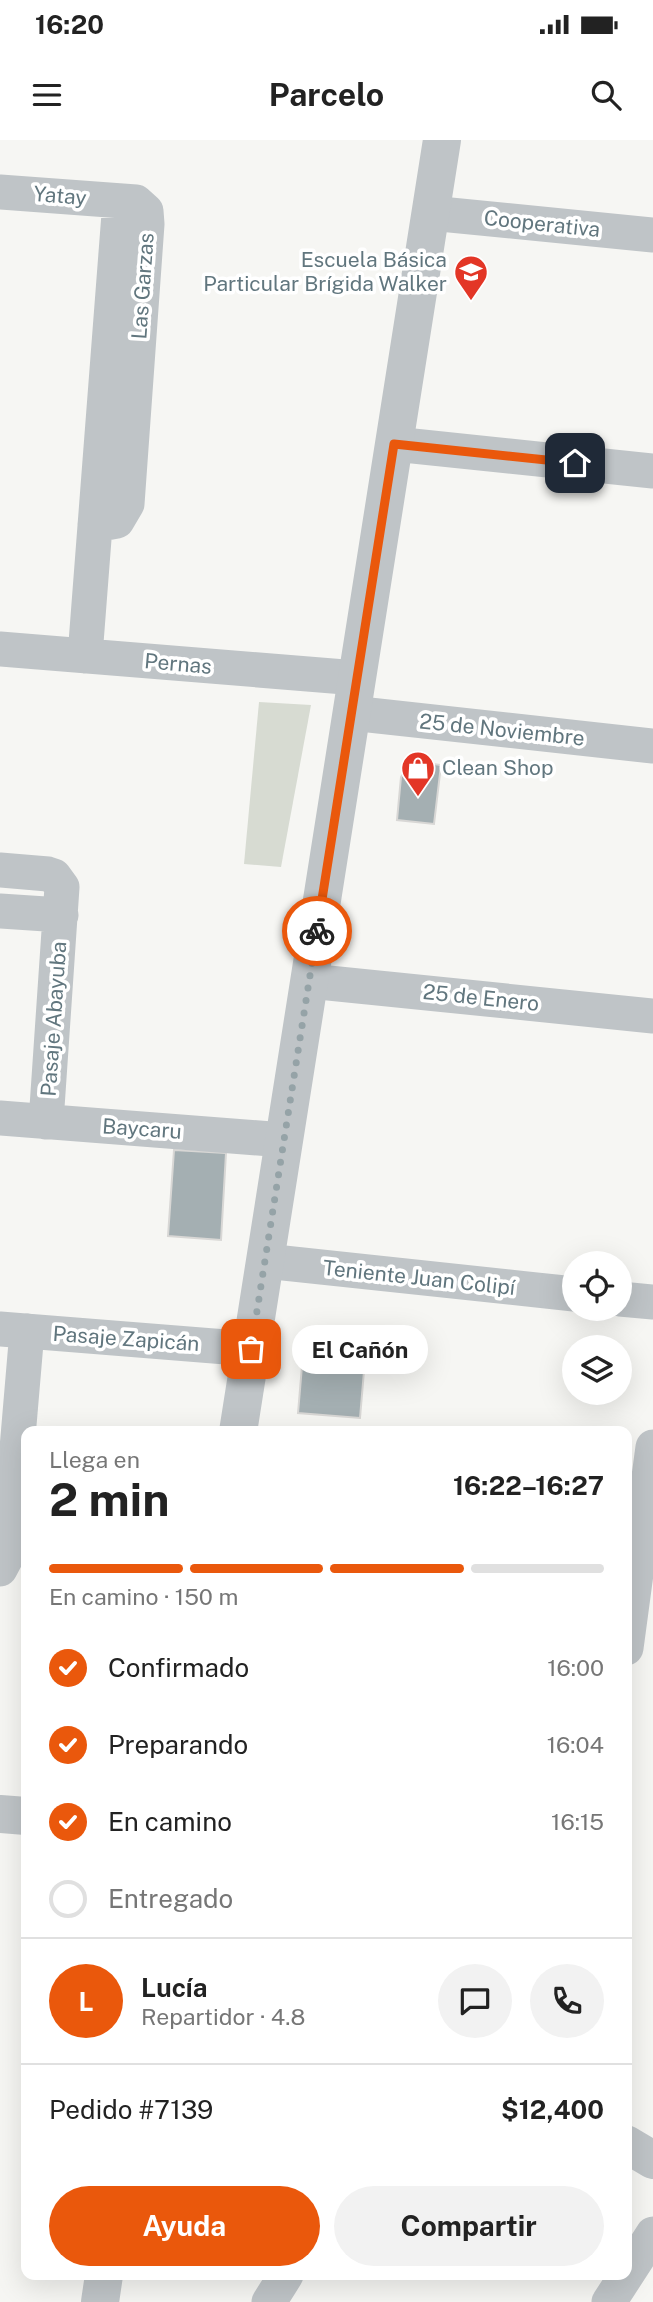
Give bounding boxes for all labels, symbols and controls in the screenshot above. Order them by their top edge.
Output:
text: 16:20 [35,9,104,40]
icon: menu [28,76,66,114]
text: Parcelo [269,76,384,113]
icon: search [587,76,625,114]
street label: Yatay [32,181,88,210]
street label: Cooperativa [483,205,601,242]
street label: Las Garzas [126,232,159,340]
place label: Escuela Básica Particular Brígida Walker [203,247,447,296]
school or university icon: Escuela Básica Particular Brígida Walker [452,253,490,302]
pin [545,433,605,493]
icon: home [556,444,594,482]
street label: Pernas [143,648,213,679]
street label: 25 de Noviembre [418,708,586,751]
shop icon: Clean Shop [399,749,437,798]
place label: Clean Shop [442,755,553,780]
courier [282,896,352,966]
icon: bike [298,912,336,950]
street label: Pasaje Abayuba [36,941,71,1097]
street label: 25 de Enero [422,979,540,1016]
street label: Baycaru [101,1113,183,1144]
map controls [562,1251,632,1405]
button: locate [562,1251,632,1321]
street label: Teniente Juan Colipí [322,1255,517,1300]
pin [221,1319,281,1379]
street label: Pasaje Zapicán [52,1321,200,1356]
callout: El Cañón [293,1324,430,1374]
icon: bag [232,1330,270,1368]
button: layers [562,1335,632,1405]
text: El Cañón [312,1336,408,1363]
text: Llega en [49,1446,140,1473]
text: 16:22–16:27 [453,1470,604,1501]
text: 2 min [49,1472,169,1526]
text: En camino · 150 m [49,1583,238,1610]
icon: check [49,1649,87,1687]
text: Confirmado [108,1652,249,1683]
text: 16:00 [547,1654,604,1681]
icon: check [49,1726,87,1764]
text: Preparando [108,1729,248,1760]
text: 16:04 [547,1731,604,1758]
icon: check [49,1803,87,1841]
text: En camino [108,1806,232,1837]
text: 16:15 [551,1808,604,1835]
text: Entregado [108,1883,233,1914]
button: chat [438,1964,512,2038]
button: phone [530,1964,604,2038]
text: Lucía [141,1972,207,2003]
text: L [78,1986,94,2017]
text: Repartidor · 4.8 [141,2003,305,2030]
text: Pedido #7139 [49,2094,213,2125]
text: $12,400 [501,2094,604,2125]
button: Ayuda [49,2186,320,2266]
button: Compartir [334,2186,604,2266]

